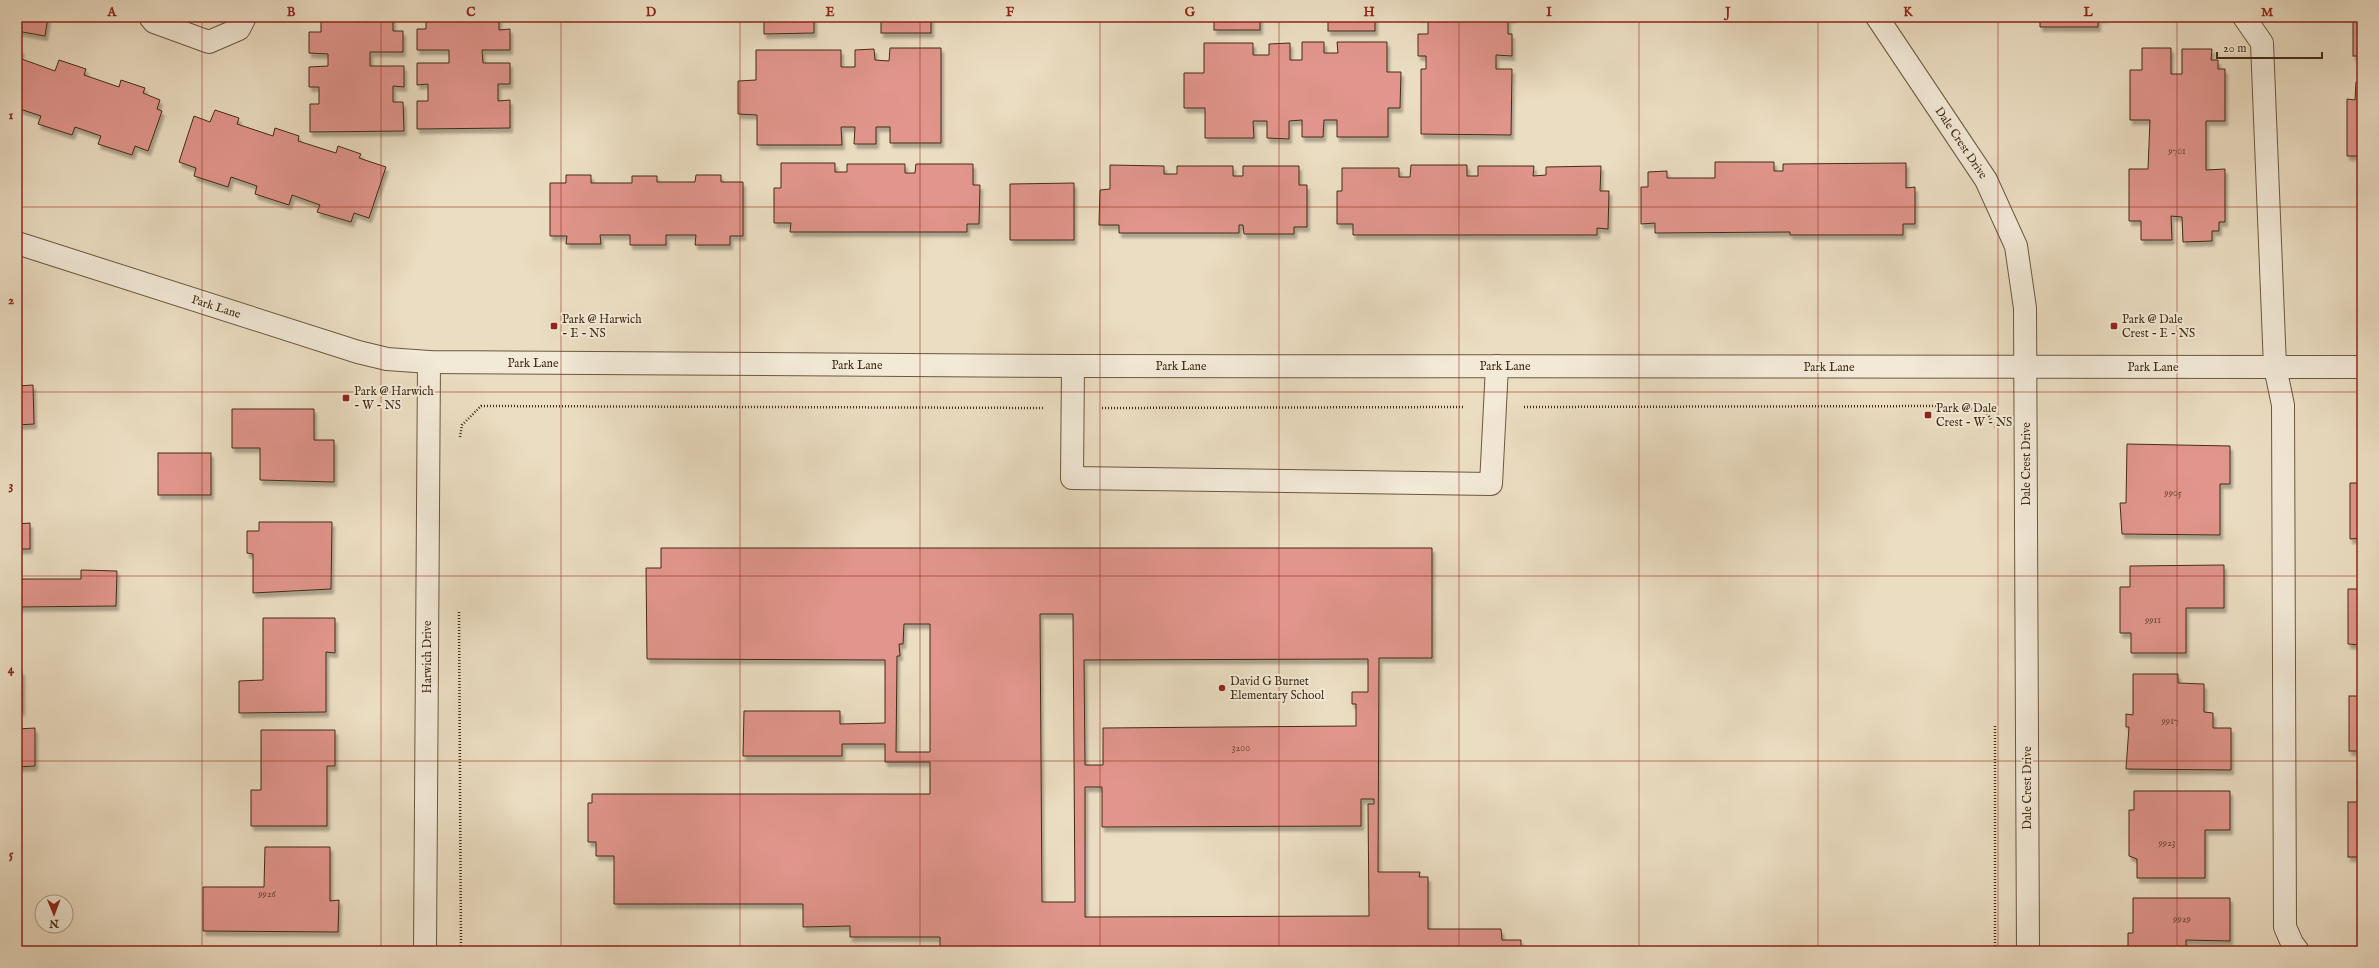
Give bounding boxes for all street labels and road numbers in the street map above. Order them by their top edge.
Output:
street label: Dale Crest Drive [1931,104,1991,182]
street label: Park Lane [189,292,243,322]
street label: Park Lane [507,356,559,371]
street label: Park Lane [831,358,883,373]
street label: Park Lane [1155,359,1207,374]
street label: Park Lane [1479,359,1531,374]
street label: Park Lane [1803,360,1855,375]
street label: Park Lane [2127,360,2179,375]
street label: Dale Crest Drive [2019,422,2034,506]
street label: Harwich Drive [420,620,435,694]
street label: Dale Crest Drive [2020,746,2035,830]

